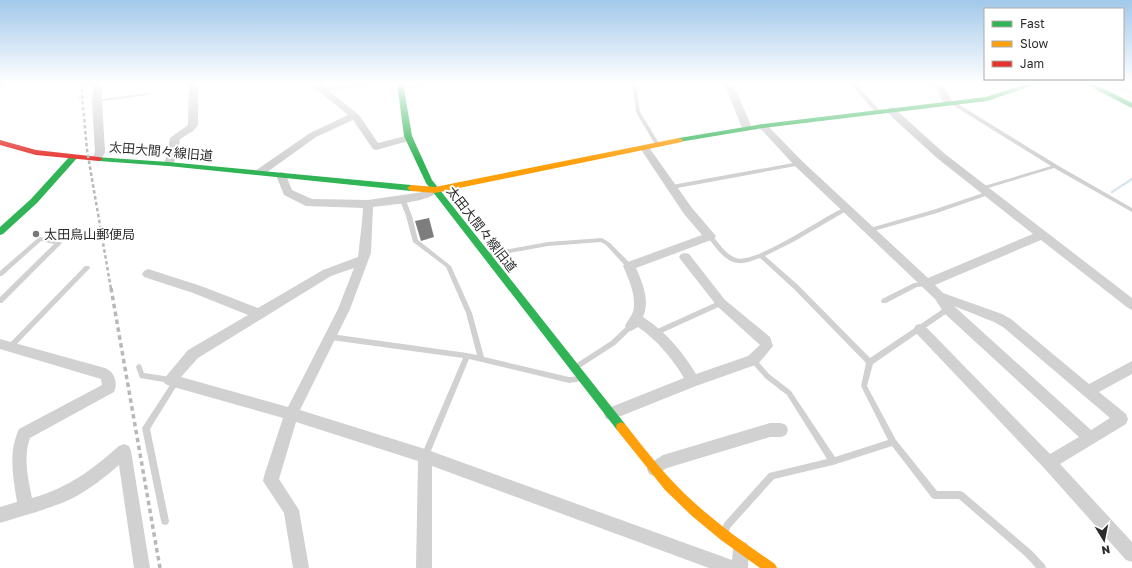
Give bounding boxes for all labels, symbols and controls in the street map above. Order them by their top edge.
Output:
legend [984,8,1124,80]
text: Fast [1020,16,1045,31]
text: Slow [1020,36,1048,51]
text: Jam [1020,56,1044,71]
street label: 太田大間々線旧道 [108,138,214,164]
street label: 太田大間々線旧道 [444,183,520,275]
place label: 太田鳥山郵便局 [44,226,135,242]
marker: 太田鳥山郵便局 [31,229,41,239]
north arrow [1084,520,1124,560]
text: N [1101,543,1111,557]

